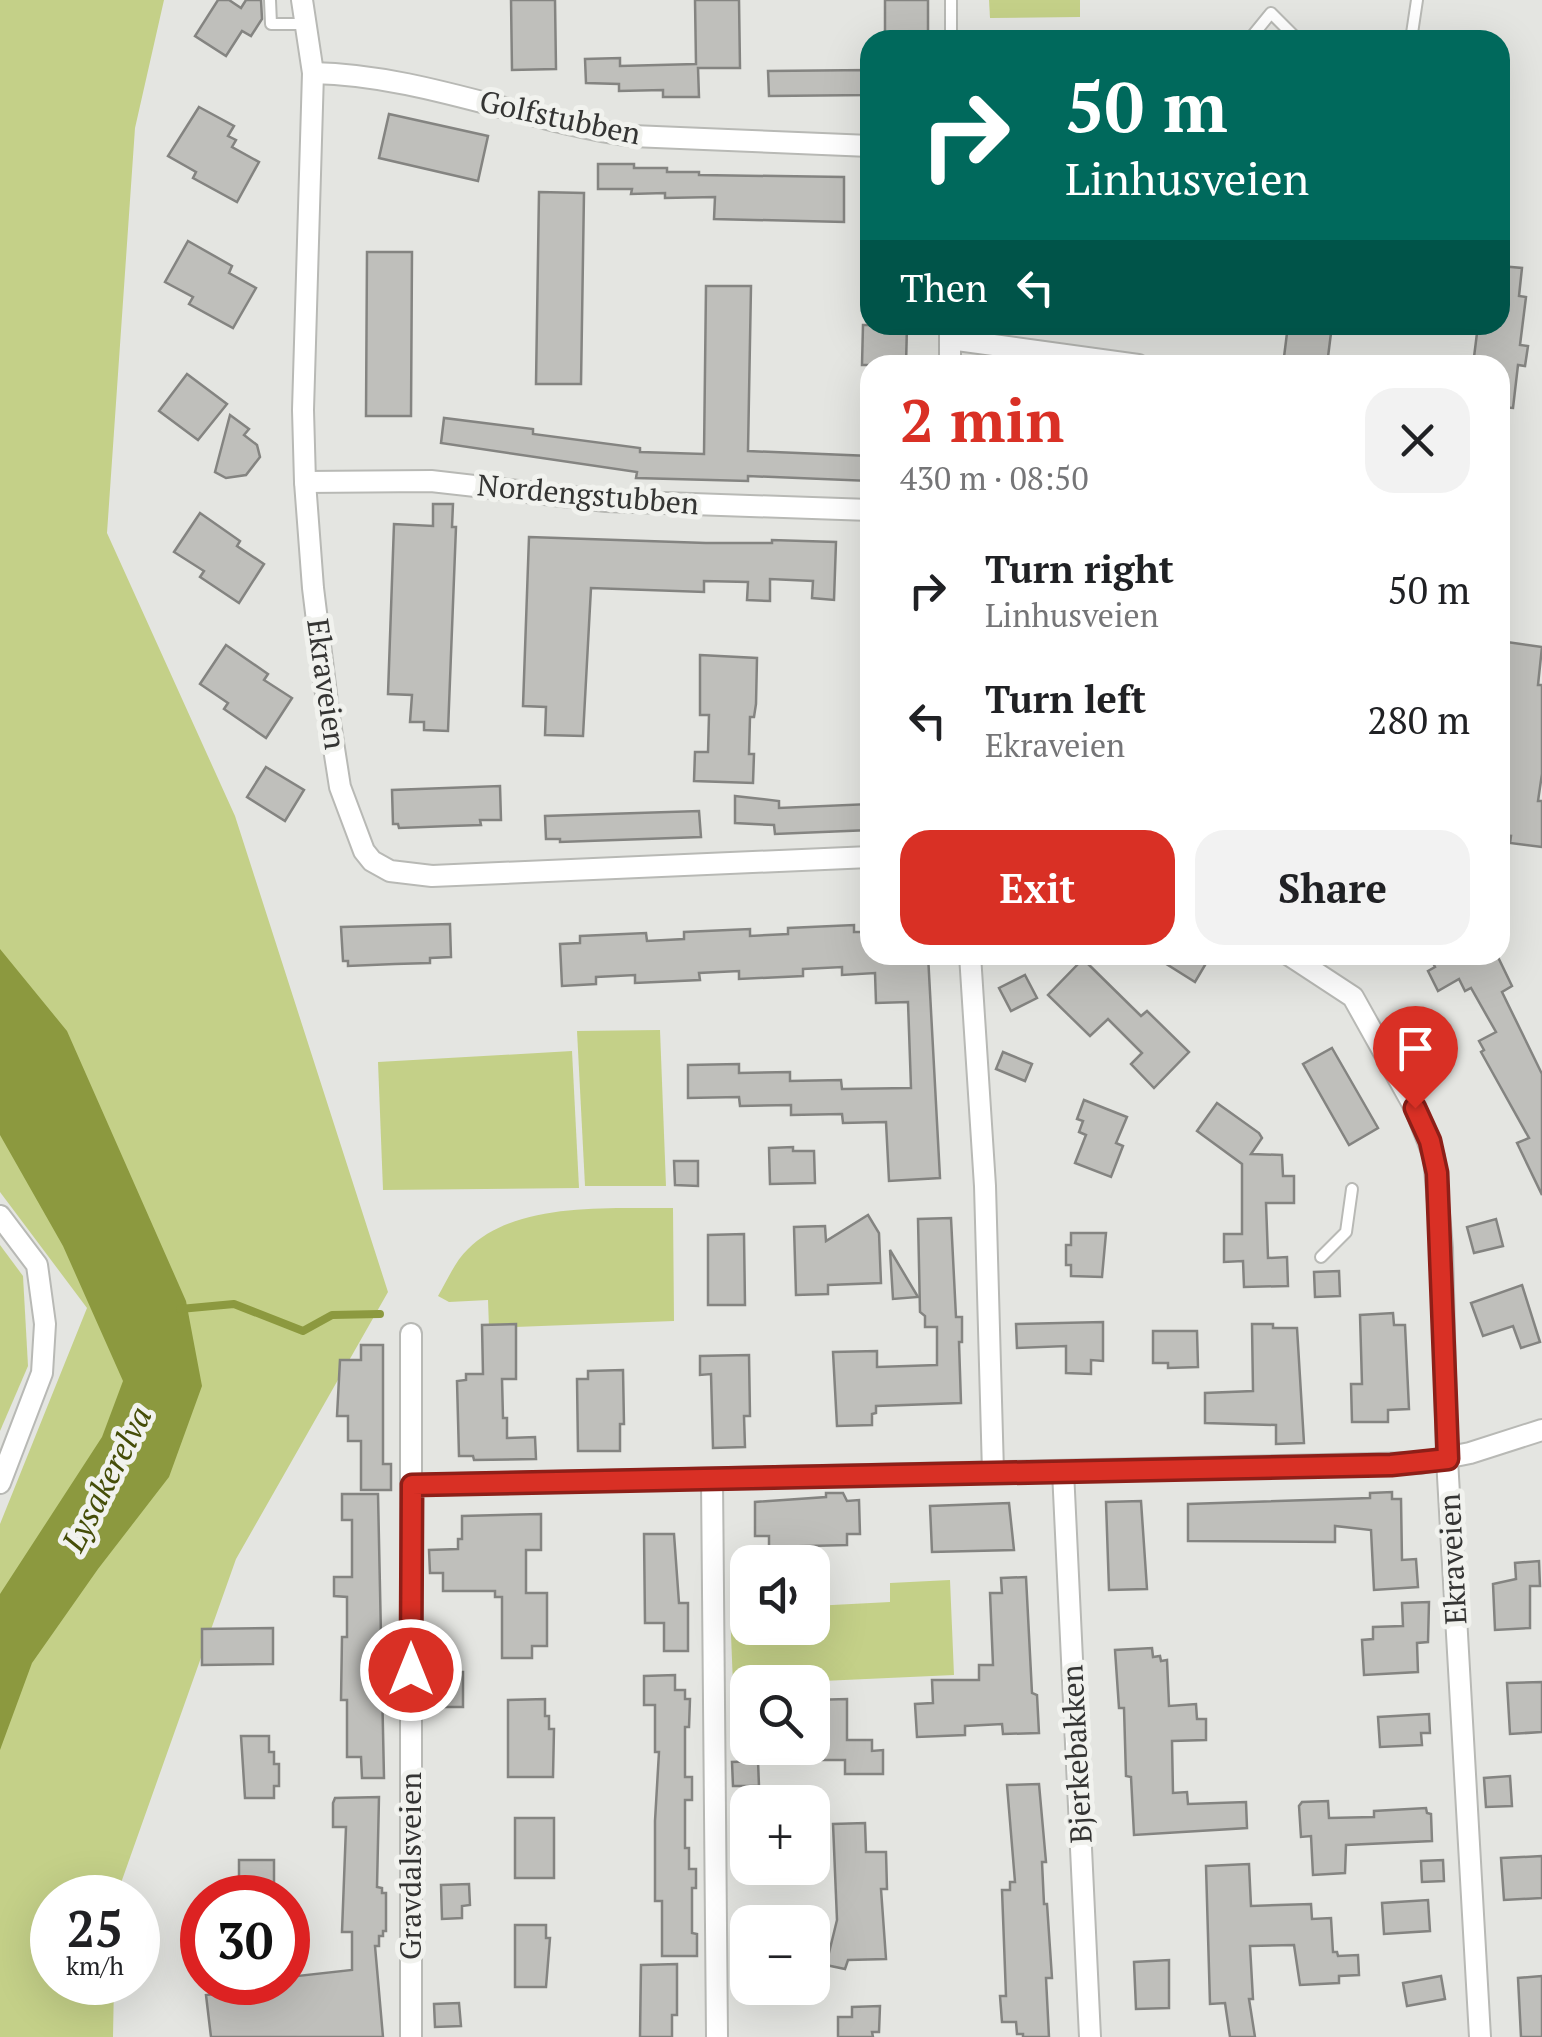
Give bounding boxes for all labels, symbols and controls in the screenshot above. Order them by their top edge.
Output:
text: 50 m [1065,59,1228,152]
icon: right [900,70,1030,200]
street label: Golfstubben [476,80,644,154]
text: Linhusveien [1065,148,1309,208]
icon: left [1008,260,1063,315]
text: Then [900,263,988,313]
text: 2 min [900,380,1064,459]
button: close [1365,388,1470,493]
text: 430 m · 08:50 [900,457,1088,499]
street label: Nordengstubben [476,464,701,524]
text: Turn right [985,544,1174,594]
icon: right [900,563,955,618]
text: 50 m [1387,565,1470,615]
text: Linhusveien [985,594,1159,636]
street label: Ekraveien [298,616,356,752]
text: Turn left [985,674,1146,724]
icon: left [900,693,955,748]
text: 280 m [1367,695,1470,745]
text: Ekraveien [985,724,1125,766]
button: Exit [900,830,1175,945]
button: Share [1195,830,1470,945]
pin [1373,1006,1458,1109]
icon: arrive [1388,1021,1443,1076]
water label: Lysakerelva [51,1399,161,1559]
street label: Ekraveien [1429,1492,1475,1626]
map controls [730,1545,830,2005]
button: sound [730,1545,830,1645]
position arrow [359,1618,463,1722]
street label: Bjerkebakken [1051,1663,1101,1844]
button: search [730,1665,830,1765]
street label: Gravdalsveien [390,1772,430,1960]
button: + [730,1785,830,1885]
speed limit sign: 30 [180,1875,310,2005]
text: 25 [67,1895,123,1961]
button: − [730,1905,830,2005]
text: km/h [66,1949,124,1982]

